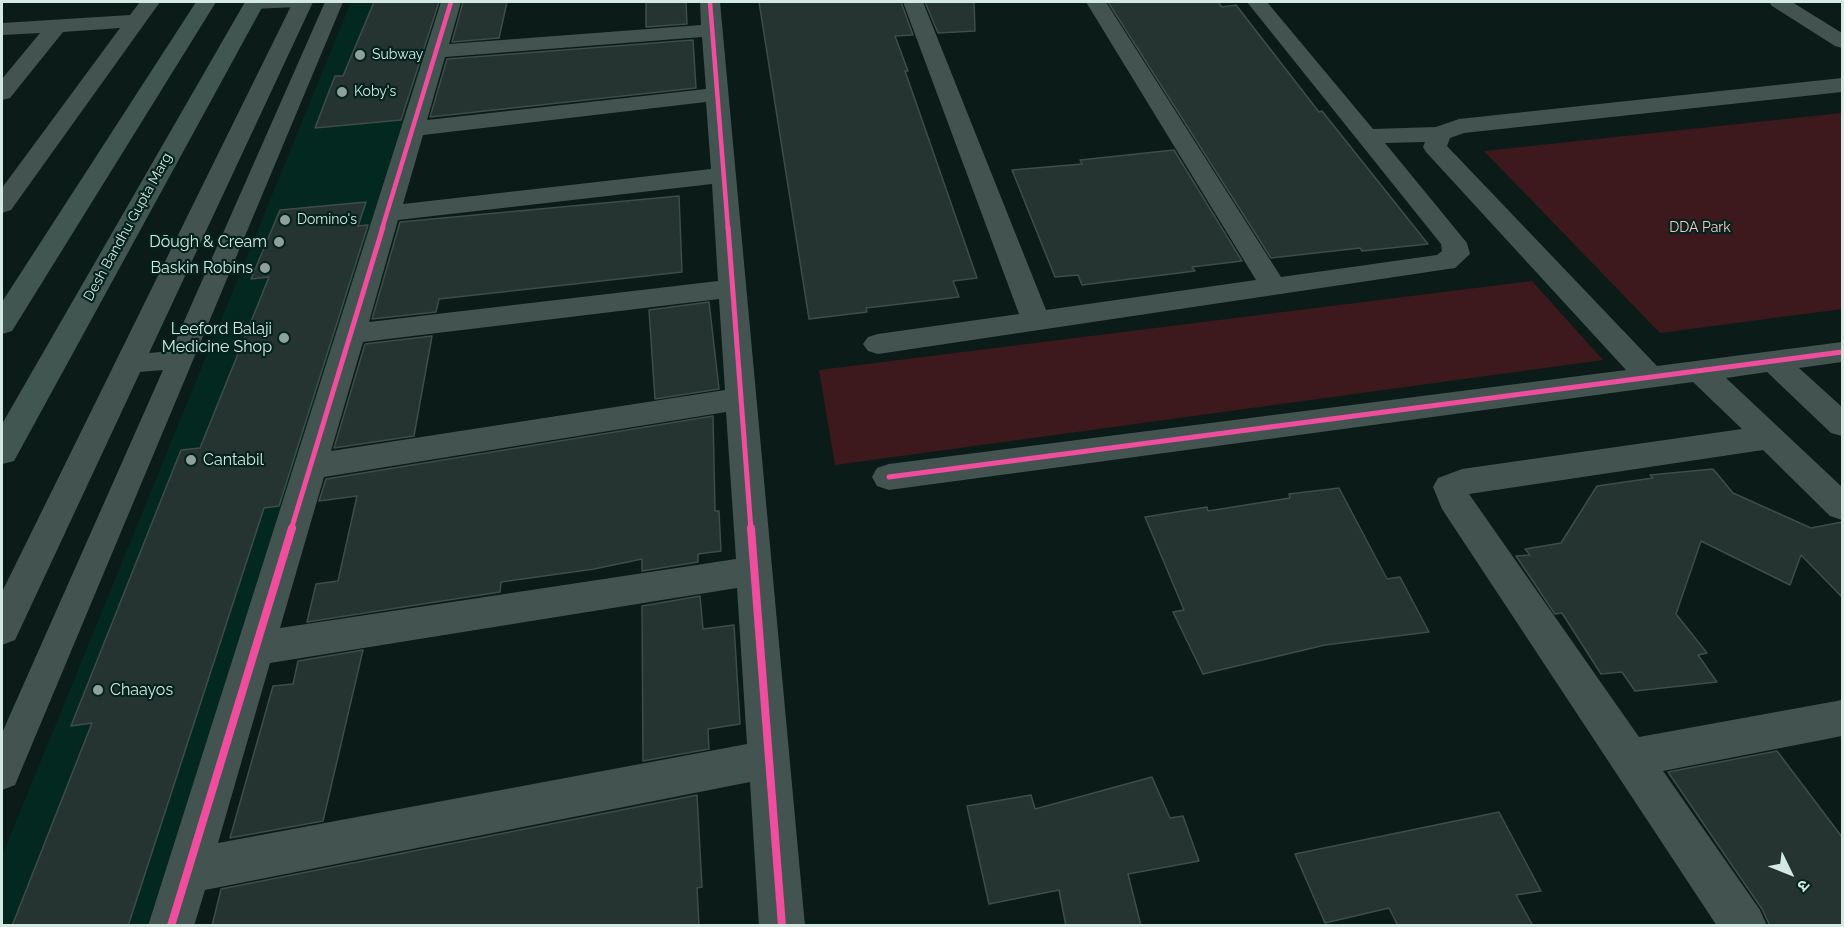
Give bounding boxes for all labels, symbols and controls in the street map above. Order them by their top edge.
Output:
place label: Subway [372,47,423,63]
marker: Subway [353,48,367,62]
place label: Koby's [354,84,396,100]
marker: Koby's [335,85,349,99]
street label: Desh Bandhu Gupta Marg [80,150,176,304]
place label: Domino's [297,212,357,228]
marker: Domino's [278,213,292,227]
park label: DDA Park [1669,220,1731,236]
place label: Dōugh & Cream [149,232,267,252]
marker: Dōugh & Cream [272,235,286,249]
place label: Baskin Robins [150,258,253,278]
marker: Baskin Robins [258,261,272,275]
place label: Leeford Balaji Medicine Shop [162,319,272,357]
marker: Leeford Balaji Medicine Shop [277,331,291,345]
place label: Cantabil [203,450,264,470]
marker: Cantabil [184,453,198,467]
place label: Chaayos [110,680,173,700]
marker: Chaayos [91,683,105,697]
north arrow [1760,843,1820,903]
text: उ [1793,876,1814,896]

